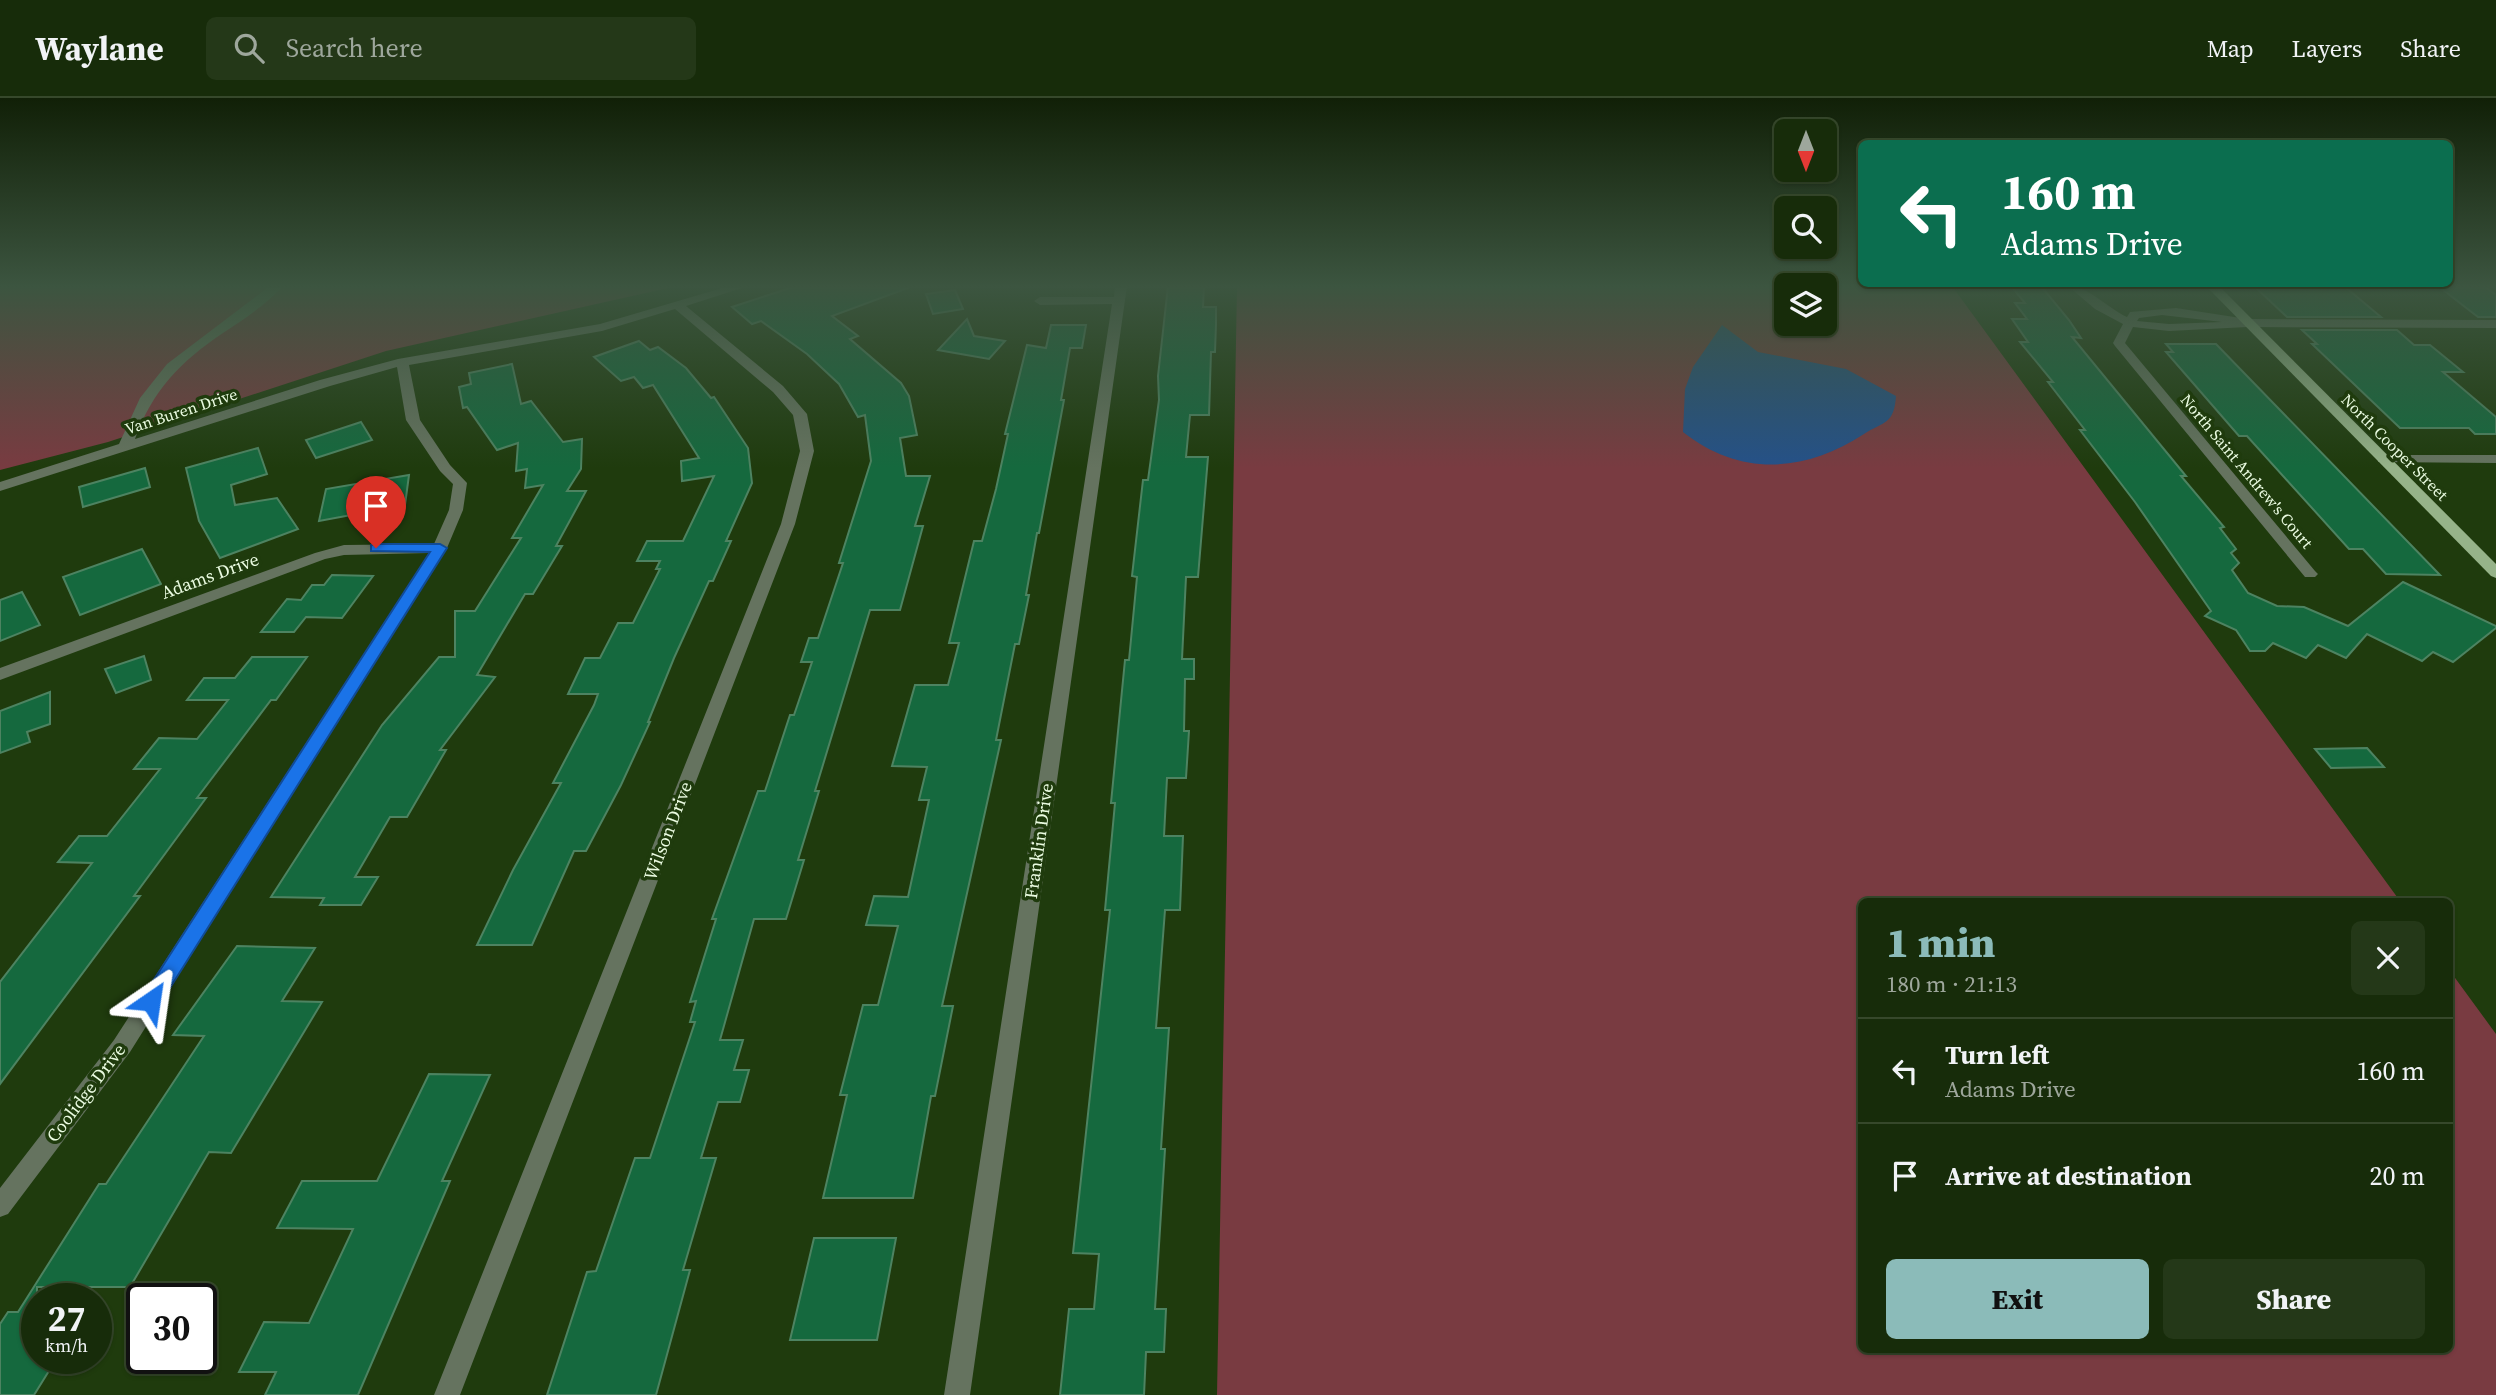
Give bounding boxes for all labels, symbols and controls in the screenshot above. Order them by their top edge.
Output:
search box [206,17,696,80]
text: Waylane [35,26,164,71]
icon: search [230,29,268,67]
text: Search here [286,30,423,66]
text: Map [2207,32,2254,65]
text: Layers [2292,32,2362,65]
text: Share [2400,32,2461,65]
north arrow [1774,119,1838,182]
map controls [1774,119,1837,336]
text: 160 m [2001,158,2136,225]
icon: left [1886,168,1977,259]
button: search [1774,196,1837,259]
text: Adams Drive [2001,222,2183,266]
button: layers [1774,273,1837,336]
street label: Van Buren Drive [122,382,240,440]
street label: North Saint Andrew's Court [2176,389,2319,553]
street label: North Cooper Street [2337,389,2454,506]
pin [346,476,406,548]
icon: arrive [357,487,395,525]
street label: Adams Drive [157,546,262,605]
street label: Wilson Drive [637,778,698,884]
street label: Franklin Drive [1018,781,1059,900]
text: 1 min [1886,913,1996,971]
button: close [2351,921,2425,995]
position arrow [114,964,188,1038]
text: 180 m · 21:13 [1886,968,2017,1000]
text: Turn left [1945,1037,2049,1073]
street label: Coolidge Drive [40,1038,131,1147]
icon: left [1886,1052,1924,1090]
text: 160 m [2357,1053,2425,1089]
text: Adams Drive [1945,1073,2076,1105]
icon: arrive [1886,1157,1924,1195]
text: Arrive at destination [1945,1158,2192,1194]
text: 20 m [2370,1158,2425,1194]
button: Exit [1886,1259,2149,1339]
button: Share [2163,1259,2425,1339]
speed limit sign: 30 [126,1283,217,1374]
text: 27 [48,1295,85,1343]
text: km/h [45,1333,88,1358]

